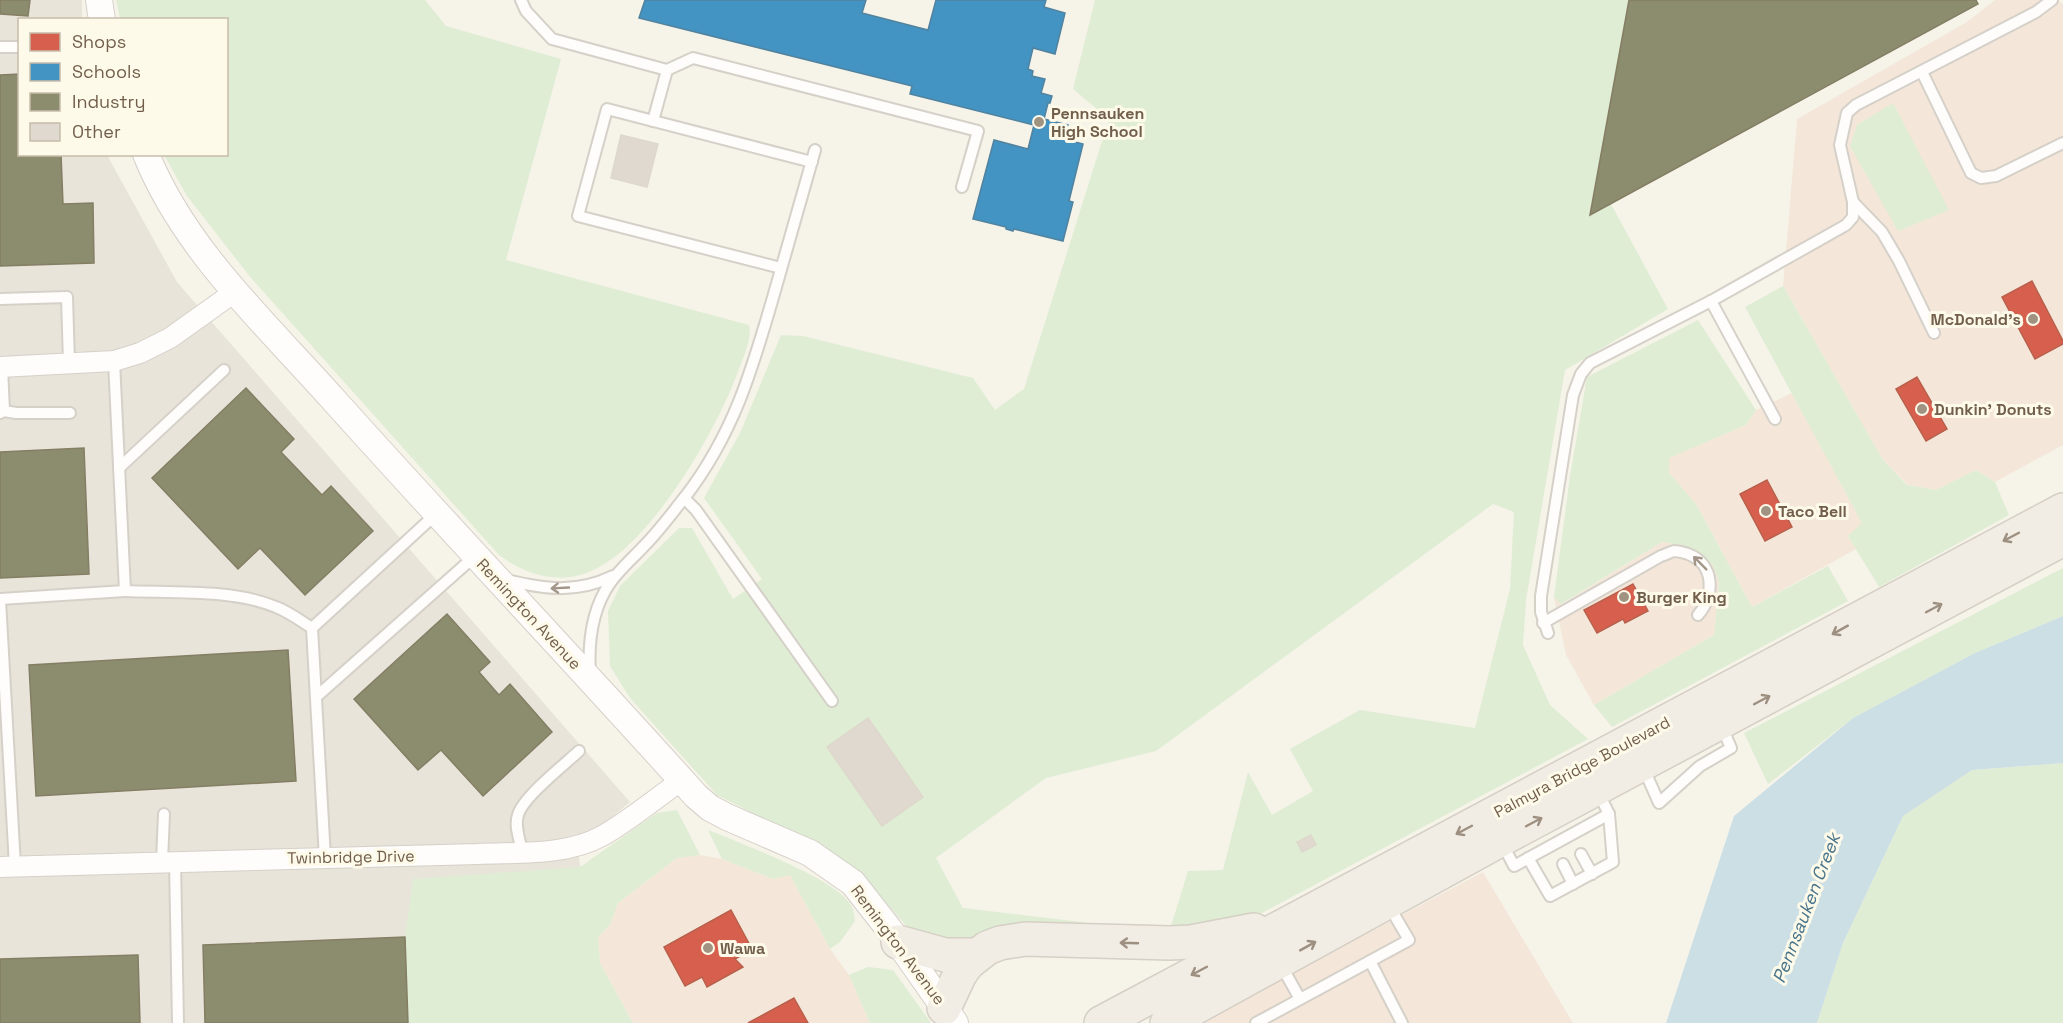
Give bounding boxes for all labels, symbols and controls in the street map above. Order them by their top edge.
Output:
legend [18,18,228,156]
text: Shops [72,30,126,53]
text: Schools [72,60,141,83]
text: Industry [72,90,145,113]
place label: Pennsauken High School [1051,103,1144,142]
marker: Pennsauken High School [1032,115,1046,129]
text: Other [72,120,121,143]
place label: McDonald's [1931,309,2021,330]
marker: McDonald's [2026,312,2040,326]
place label: Dunkin' Donuts [1934,399,2052,420]
marker: Dunkin' Donuts [1915,402,1929,416]
place label: Taco Bell [1778,501,1847,522]
marker: Taco Bell [1759,504,1773,518]
one-way arrow [2002,531,2020,543]
street label: Remington Avenue [472,554,586,674]
one-way arrow [1693,556,1707,571]
one-way arrow [550,583,570,594]
place label: Burger King [1636,587,1727,608]
marker: Burger King [1617,590,1631,604]
one-way arrow [1924,602,1942,613]
one-way arrow [1832,624,1849,636]
one-way arrow [1752,694,1770,705]
street label: Palmyra Bridge Boulevard [1490,712,1674,822]
one-way arrow [1525,816,1542,828]
one-way arrow [1455,825,1473,836]
water label: Pennsauken Creek [1767,828,1846,986]
street label: Twinbridge Drive [287,845,415,869]
street label: Remington Avenue [846,881,950,1009]
one-way arrow [1120,937,1140,949]
place label: Wawa [720,938,765,959]
one-way arrow [1299,940,1316,952]
marker: Wawa [701,941,715,955]
one-way arrow [1191,965,1208,977]

